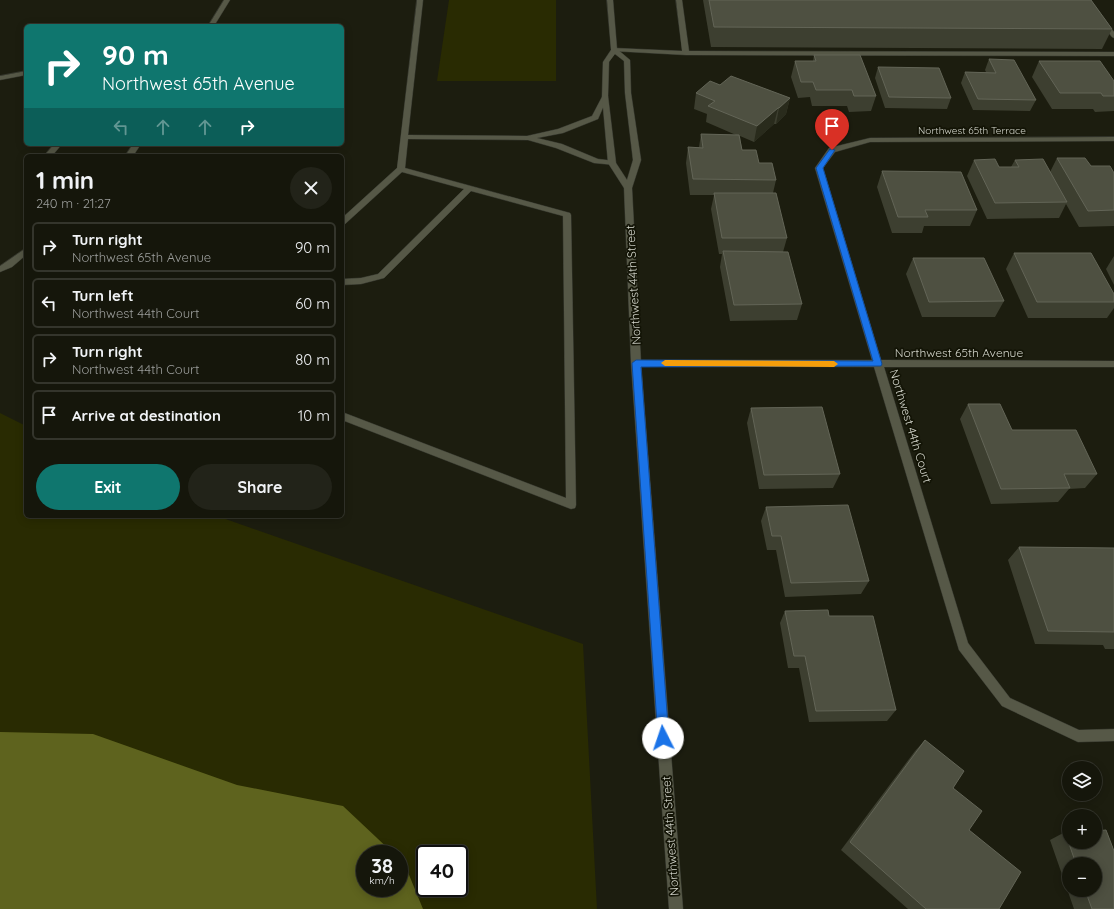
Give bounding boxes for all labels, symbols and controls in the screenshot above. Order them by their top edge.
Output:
text: 90 m [102,37,169,72]
icon: right [36,40,88,92]
text: Northwest 65th Avenue [102,72,295,95]
pin [815,109,849,150]
icon: arrive [821,115,843,137]
icon: left [110,116,132,138]
icon: ahead [152,116,174,138]
icon: ahead [194,116,216,138]
icon: right [236,116,258,138]
street label: Northwest 65th Terrace [918,124,1026,137]
text: 1 min [36,165,94,195]
button: close [290,167,332,209]
text: 240 m · 21:27 [36,195,111,211]
street label: Northwest 44th Street [622,225,644,345]
text: Turn right [72,230,143,249]
icon: right [38,236,60,258]
text: 90 m [295,238,330,257]
text: Northwest 65th Avenue [72,249,211,265]
text: Turn left [72,286,134,305]
icon: left [38,292,60,314]
text: 60 m [295,294,330,313]
text: Northwest 44th Court [72,305,199,321]
text: Turn right [72,342,143,361]
street label: Northwest 65th Avenue [895,345,1023,360]
icon: right [38,348,60,370]
text: 80 m [295,350,330,369]
text: Northwest 44th Court [72,361,199,377]
street label: Northwest 44th Court [887,368,935,484]
icon: arrive [38,404,60,426]
text: Arrive at destination [72,406,221,425]
text: 10 m [298,406,330,425]
button: Exit [36,464,180,510]
button: Share [188,464,332,510]
position arrow [642,717,684,759]
map controls [1062,761,1102,897]
button: layers [1062,761,1102,801]
street label: Northwest 44th Street [658,776,682,896]
button: + [1062,809,1102,849]
speed limit sign: 40 [416,845,468,897]
text: 38 [371,853,393,878]
button: − [1062,857,1102,897]
text: km/h [369,874,395,887]

